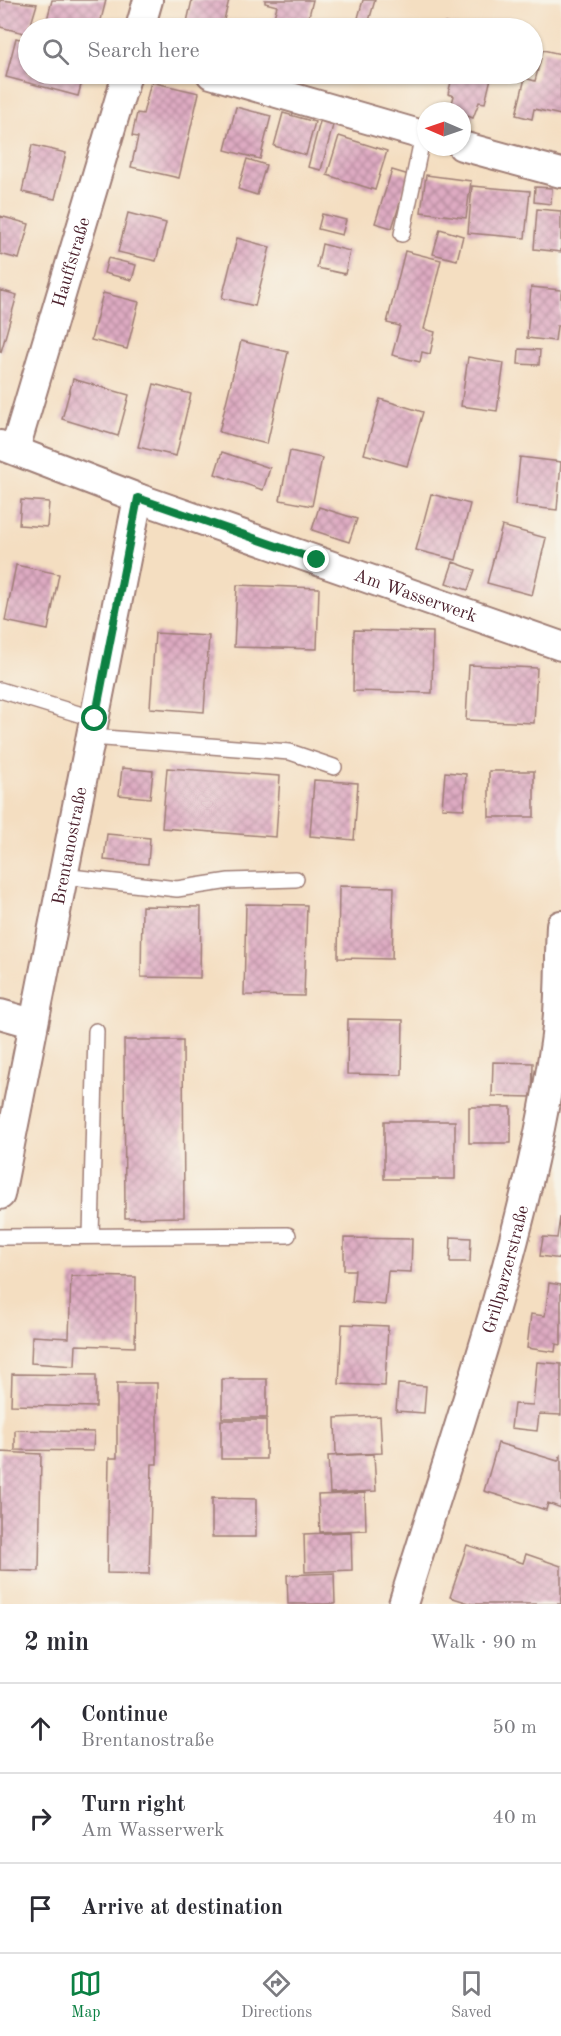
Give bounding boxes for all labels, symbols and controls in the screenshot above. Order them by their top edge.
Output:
search box [18,18,543,84]
icon: search [39,35,72,68]
text: Search here [87,40,200,62]
north arrow [417,102,471,156]
street label: Hauffstraße [50,215,94,309]
route end [303,546,329,572]
street label: Am Wasserwerk [351,566,479,626]
route start [81,705,107,731]
street label: Brentanostraße [50,785,91,907]
street label: Grillparzerstraße [480,1203,532,1336]
text: 2 min [24,1630,89,1656]
text: Walk · 90 m [430,1633,537,1653]
text: Continue [81,1704,168,1726]
icon: ahead [24,1712,57,1745]
text: 50 m [492,1718,537,1738]
text: Brentanostraße [81,1731,214,1751]
text: Turn right [81,1794,185,1816]
icon: right [24,1802,57,1835]
text: 40 m [492,1808,537,1828]
text: Am Wasserwerk [81,1821,225,1841]
icon: arrive [24,1892,57,1925]
text: Arrive at destination [81,1897,283,1919]
tab: Map [69,1967,102,2023]
tab: Directions [241,1967,312,2023]
tab: Saved [451,1967,492,2023]

